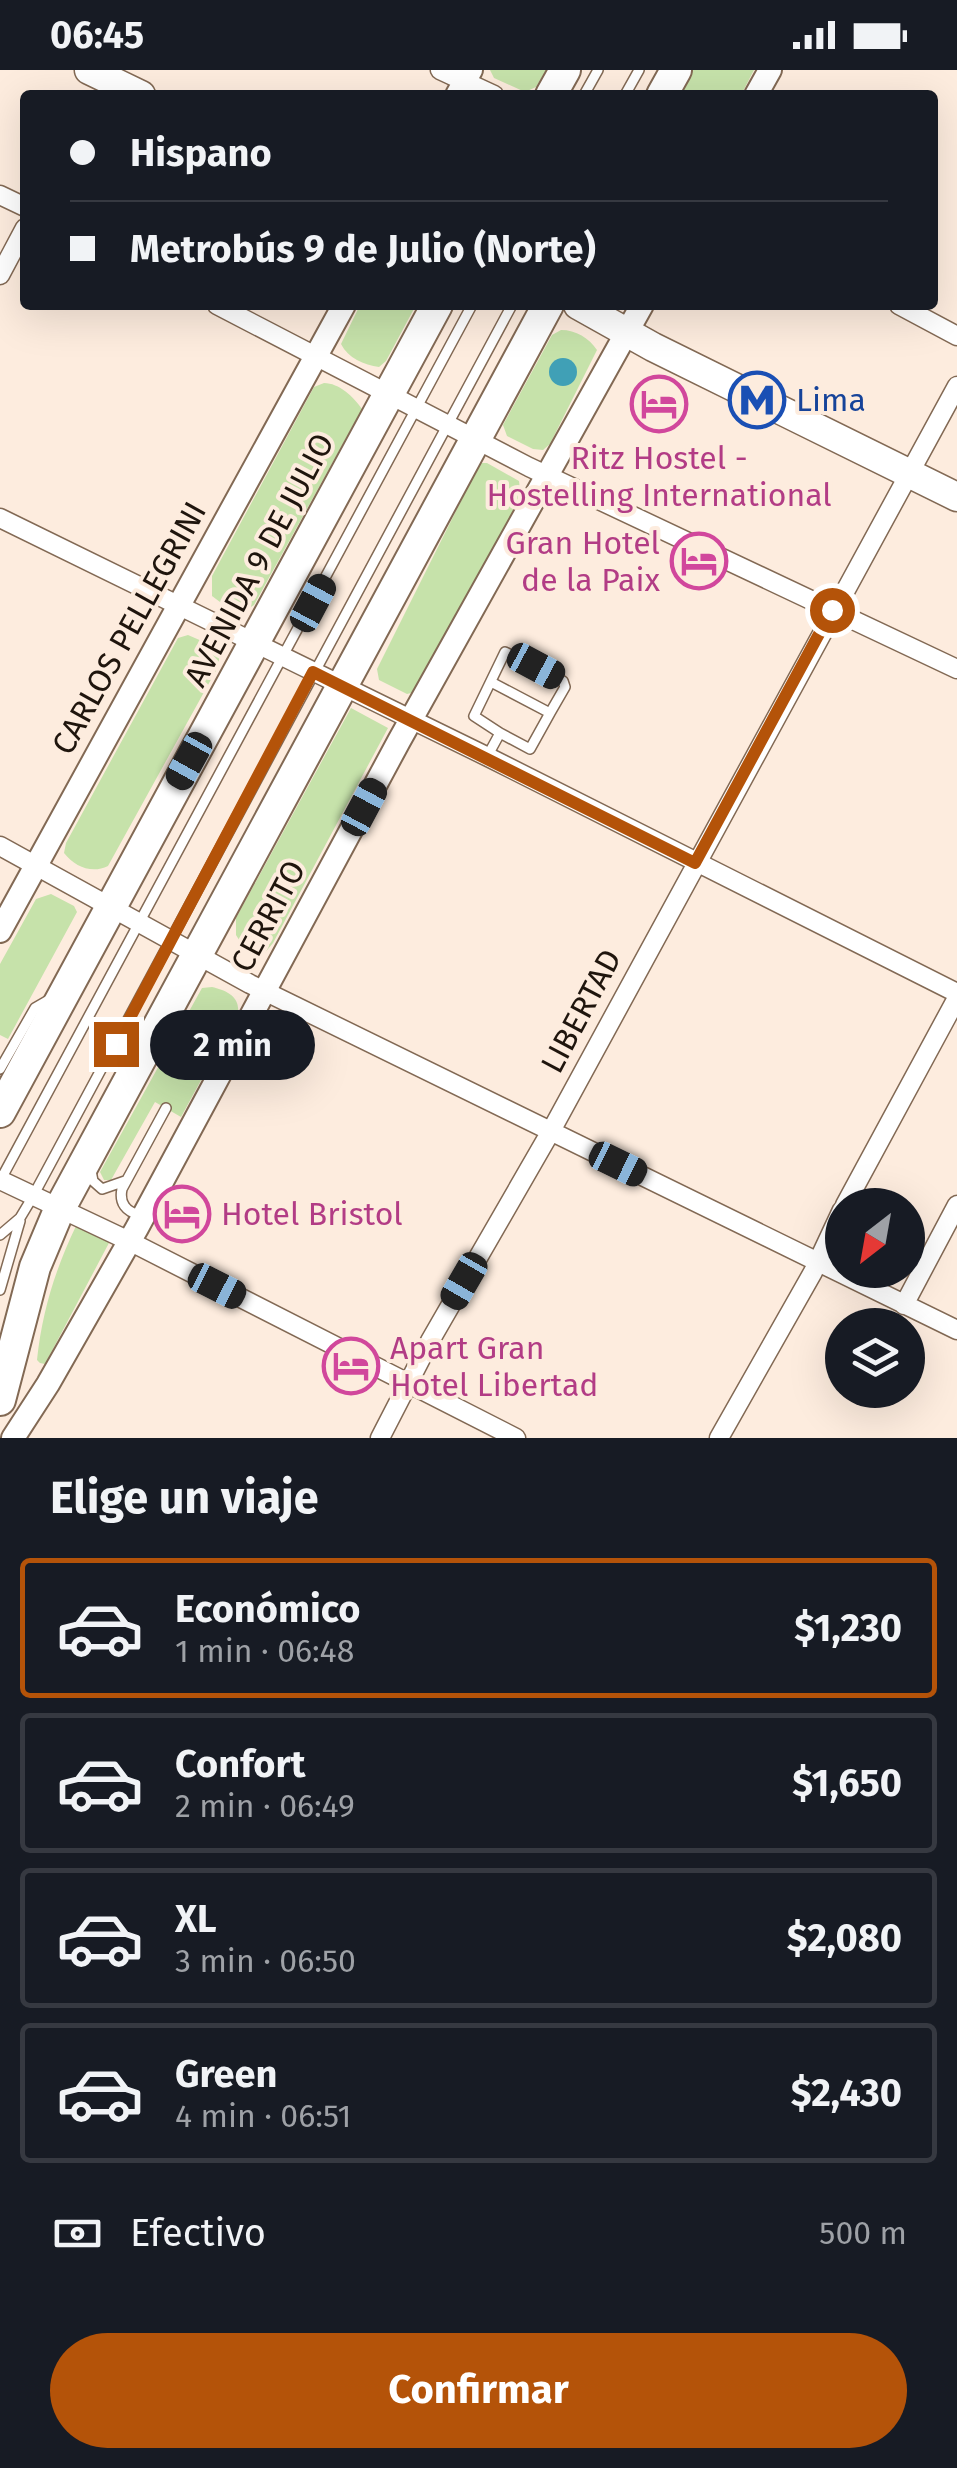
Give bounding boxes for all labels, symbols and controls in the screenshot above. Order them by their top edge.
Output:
text: 06:45 [50,12,144,58]
text: Hispano [130,130,272,176]
text: Metrobús 9 de Julio (Norte) [130,226,596,272]
metro station icon: Lima [727,370,787,430]
hotel icon: Ritz Hostel - Hostelling International [629,374,689,434]
place label: Lima [796,381,866,419]
street label: AVENIDA 9 DE JULIO [176,427,342,693]
place label: Ritz Hostel - Hostelling International [486,439,832,514]
street label: CARLOS PELLEGRINI [44,495,214,761]
place label: Gran Hotel de la Paix [506,524,660,599]
hotel icon: Gran Hotel de la Paix [669,531,729,591]
car [286,569,340,637]
route start [810,588,855,633]
car [502,639,570,693]
car [161,727,217,795]
car [337,773,391,841]
street label: CERRITO [223,854,313,978]
street label: LIBERTAD [533,943,629,1079]
callout: 2 min [151,1009,316,1079]
route end [94,1022,139,1067]
text: 2 min [193,1026,272,1064]
car [584,1137,652,1191]
hotel icon: Hotel Bristol [152,1184,212,1244]
north arrow [825,1188,925,1288]
map controls [825,1188,925,1408]
place label: Hotel Bristol [221,1195,403,1233]
car [436,1248,492,1314]
car [183,1259,251,1313]
button: layers [825,1308,925,1408]
place label: Apart Gran Hotel Libertad [390,1329,598,1404]
hotel icon: Apart Gran Hotel Libertad [321,1336,381,1396]
text: Elige un viaje [50,1471,318,1525]
icon: car [55,1583,145,1673]
text: Económico [175,1586,360,1632]
text: $1,230 [794,1605,902,1651]
text: 1 min · 06:48 [175,1632,354,1670]
icon: car [55,1738,145,1828]
text: Confort [175,1741,305,1787]
text: $1,650 [792,1760,902,1806]
text: 2 min · 06:49 [175,1787,355,1825]
icon: car [55,1893,145,1983]
text: XL [175,1896,217,1942]
text: $2,080 [787,1915,902,1961]
text: 3 min · 06:50 [175,1942,356,1980]
icon: car [55,2048,145,2138]
text: Green [175,2051,278,2097]
text: $2,430 [791,2070,902,2116]
text: 4 min · 06:51 [175,2097,351,2135]
icon: cash [50,2206,105,2261]
text: Efectivo [130,2210,266,2256]
text: 500 m [819,2214,907,2252]
button: Confirmar [50,2333,907,2448]

